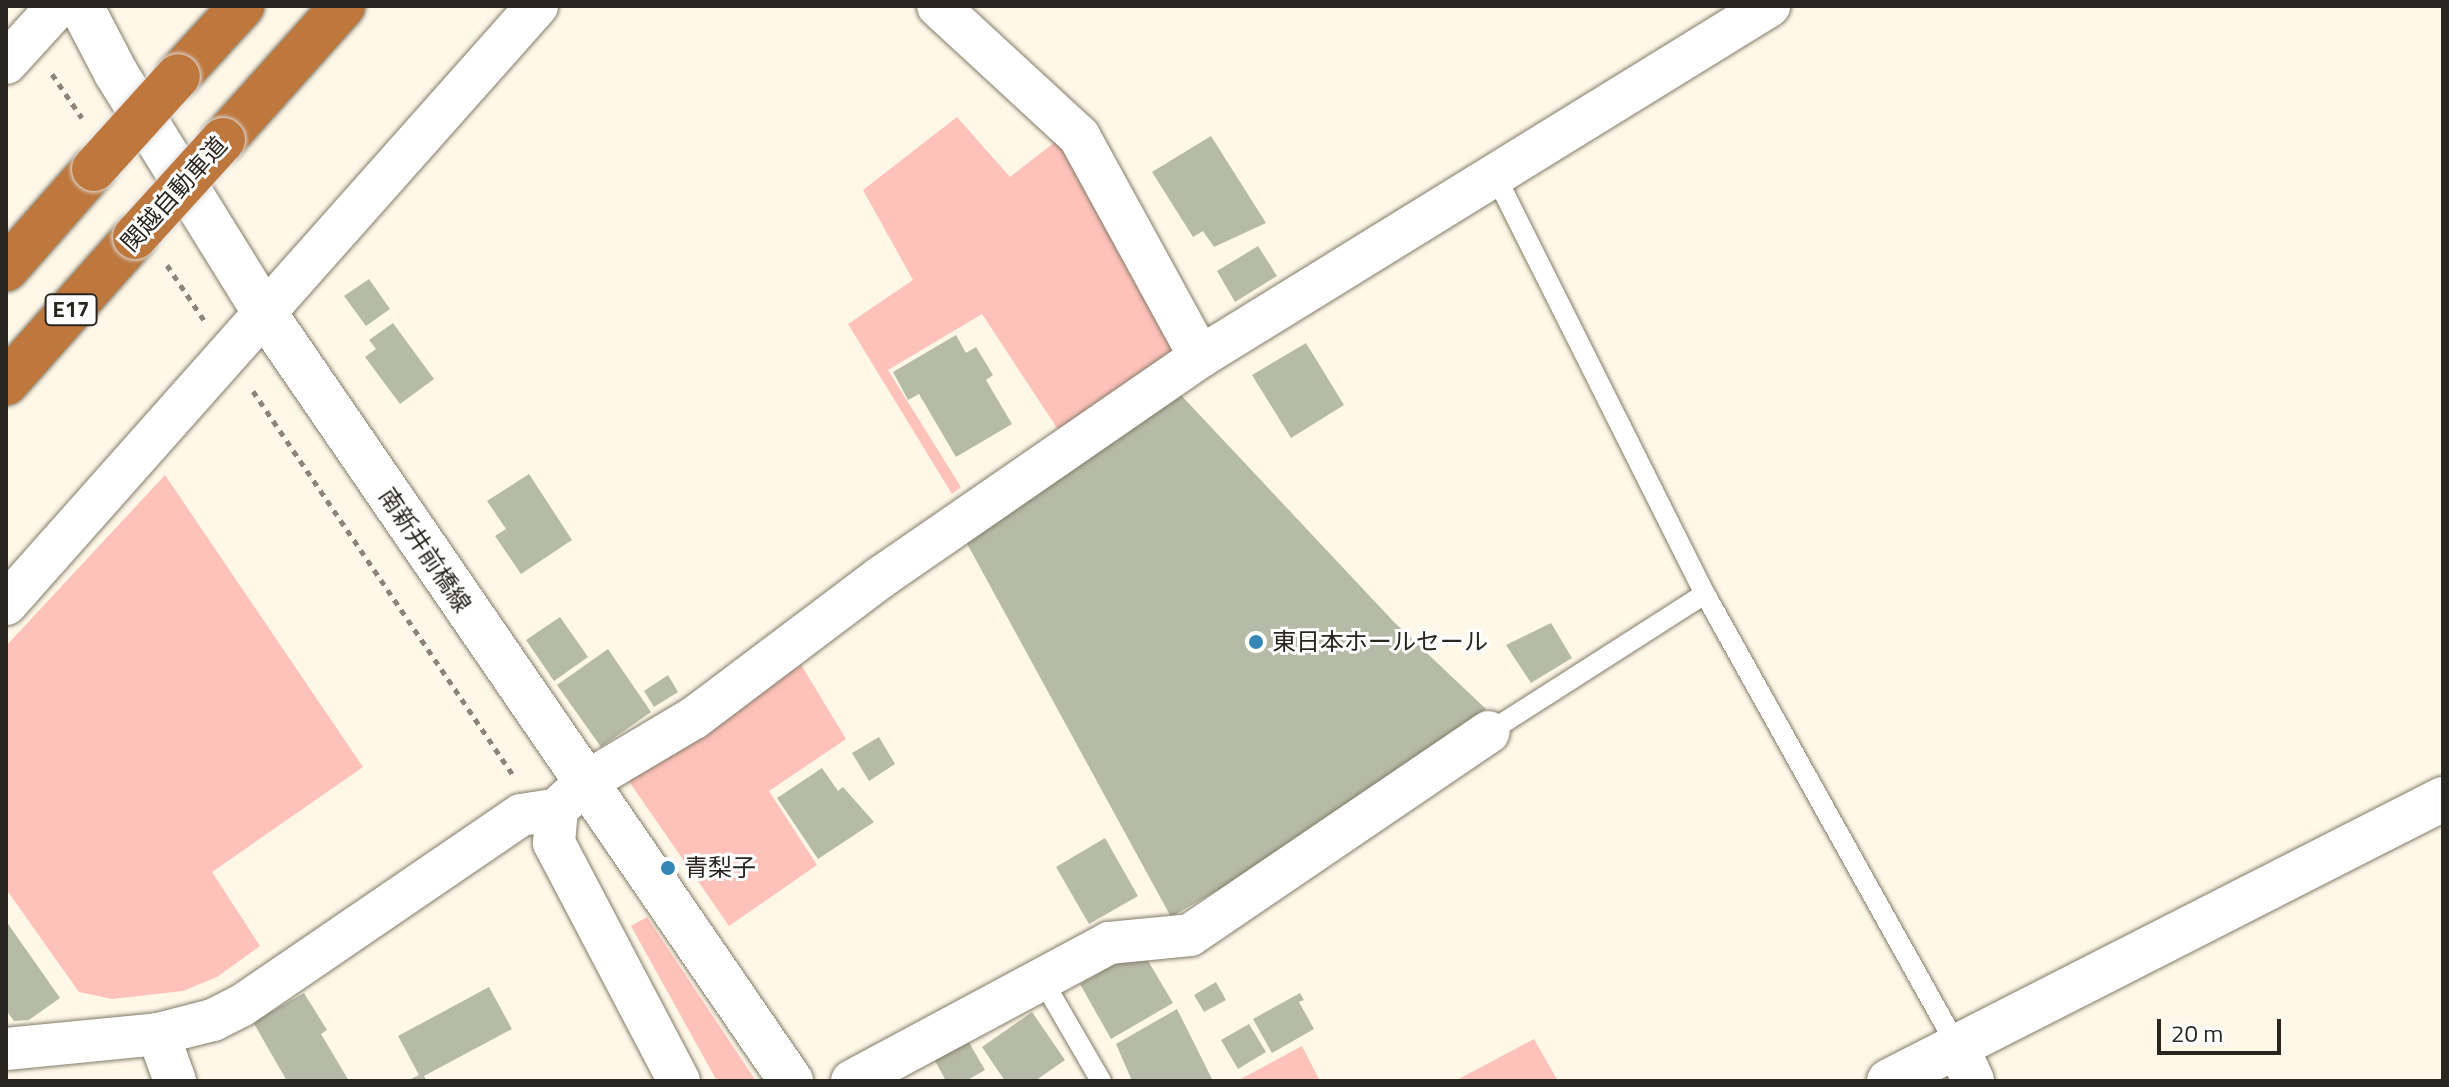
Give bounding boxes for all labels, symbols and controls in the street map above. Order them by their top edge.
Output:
street label: 関越自動車道 [115,131,233,257]
road number: E17 [43,292,99,328]
street label: 南新井前橋線 [373,482,477,618]
place label: 東日本ホールセール [1272,628,1488,656]
marker: 東日本ホールセール [1247,633,1265,651]
place label: 青梨子 [684,854,756,882]
marker: 青梨子 [659,859,677,877]
scale bar [2161,1003,2285,1053]
text: 20 m [2171,1015,2223,1051]

